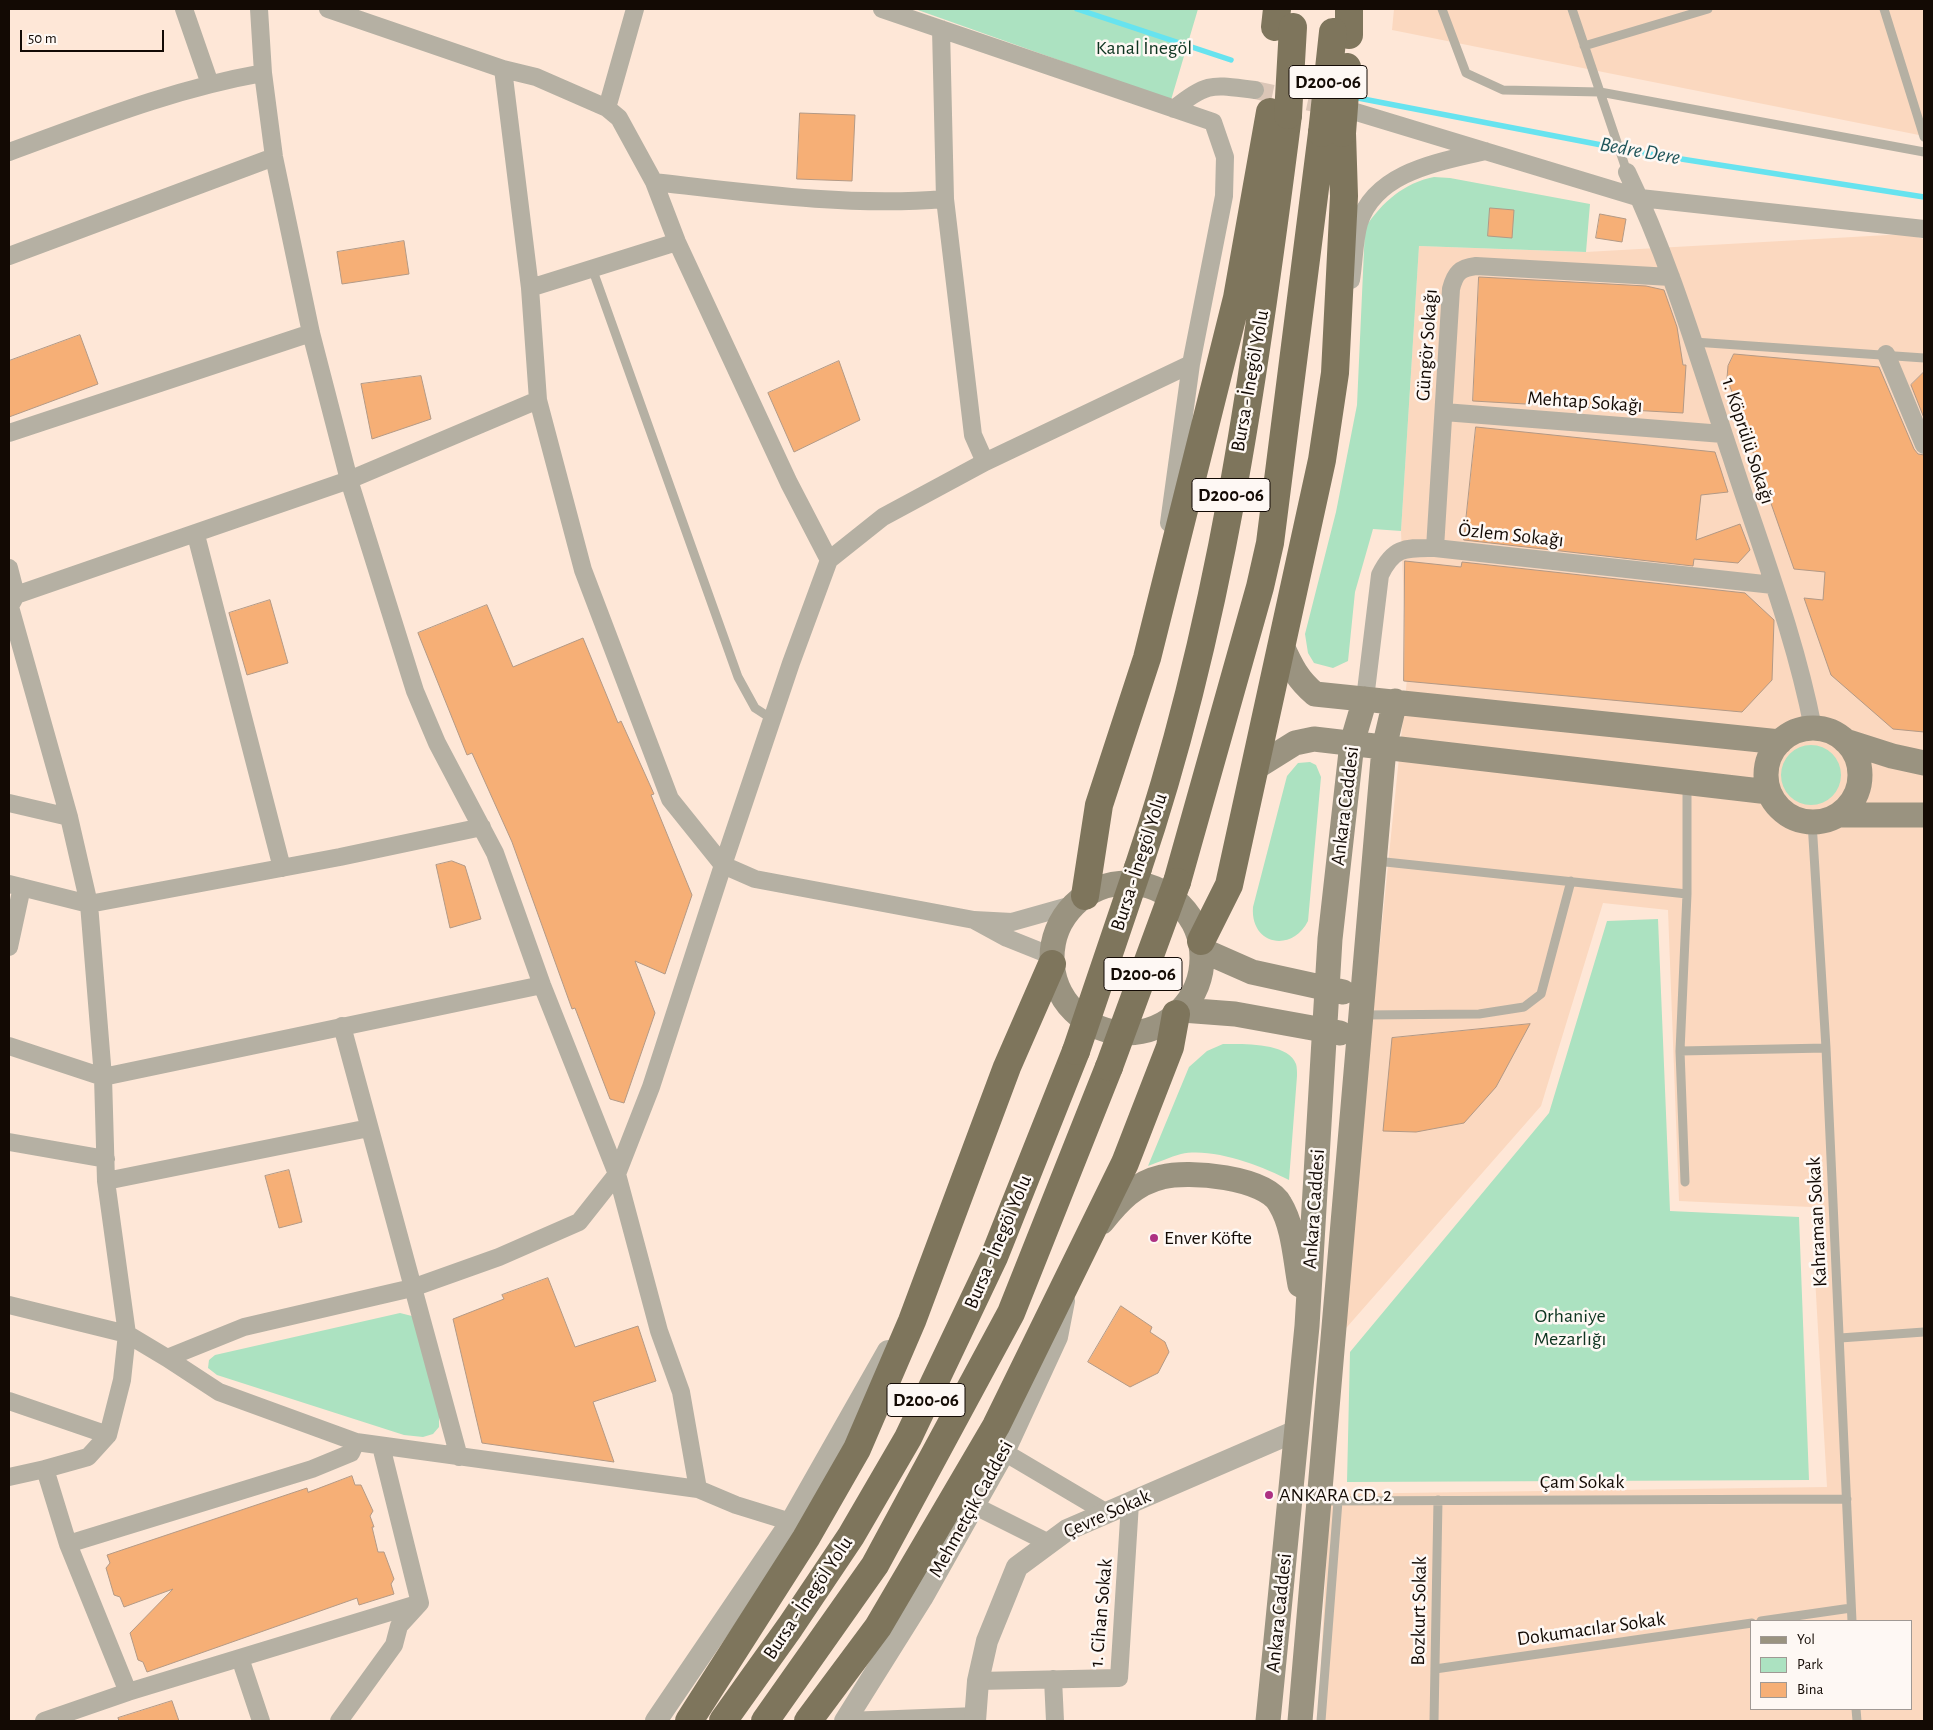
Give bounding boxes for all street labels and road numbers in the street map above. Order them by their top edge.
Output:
road number: D200-06 [1289,65,1367,98]
street label: Güngör Sokağı [1411,288,1443,402]
street label: Bursa - İnegöl Yolu [1226,308,1274,454]
street label: 1. Köprülü Sokağı [1716,375,1780,507]
street label: Mehtap Sokağı [1527,386,1643,418]
road number: D200-06 [1192,478,1270,512]
street label: Özlem Sokağı [1457,518,1565,552]
street label: Ankara Caddesi [1326,745,1364,867]
street label: Bursa - İnegöl Yolu [1105,790,1173,934]
road number: D200-06 [1104,958,1182,991]
street label: Ankara Caddesi [1298,1148,1330,1270]
street label: Kahraman Sokak [1802,1156,1832,1288]
street label: Bursa - İnegöl Yolu [959,1171,1037,1313]
road number: D200-06 [887,1384,965,1416]
street label: Mehmetçik Caddesi [923,1436,1019,1582]
street label: Çam Sokak [1540,1470,1624,1494]
street label: Çevre Sokak [1060,1484,1154,1544]
street label: Bursa - İnegöl Yolu [758,1532,858,1664]
street label: Ankara Caddesi [1261,1552,1297,1674]
street label: Bozkurt Sokak [1406,1556,1432,1666]
street label: 1. Cihan Sokak [1084,1558,1118,1668]
street label: Dokumacılar Sokak [1515,1607,1667,1651]

